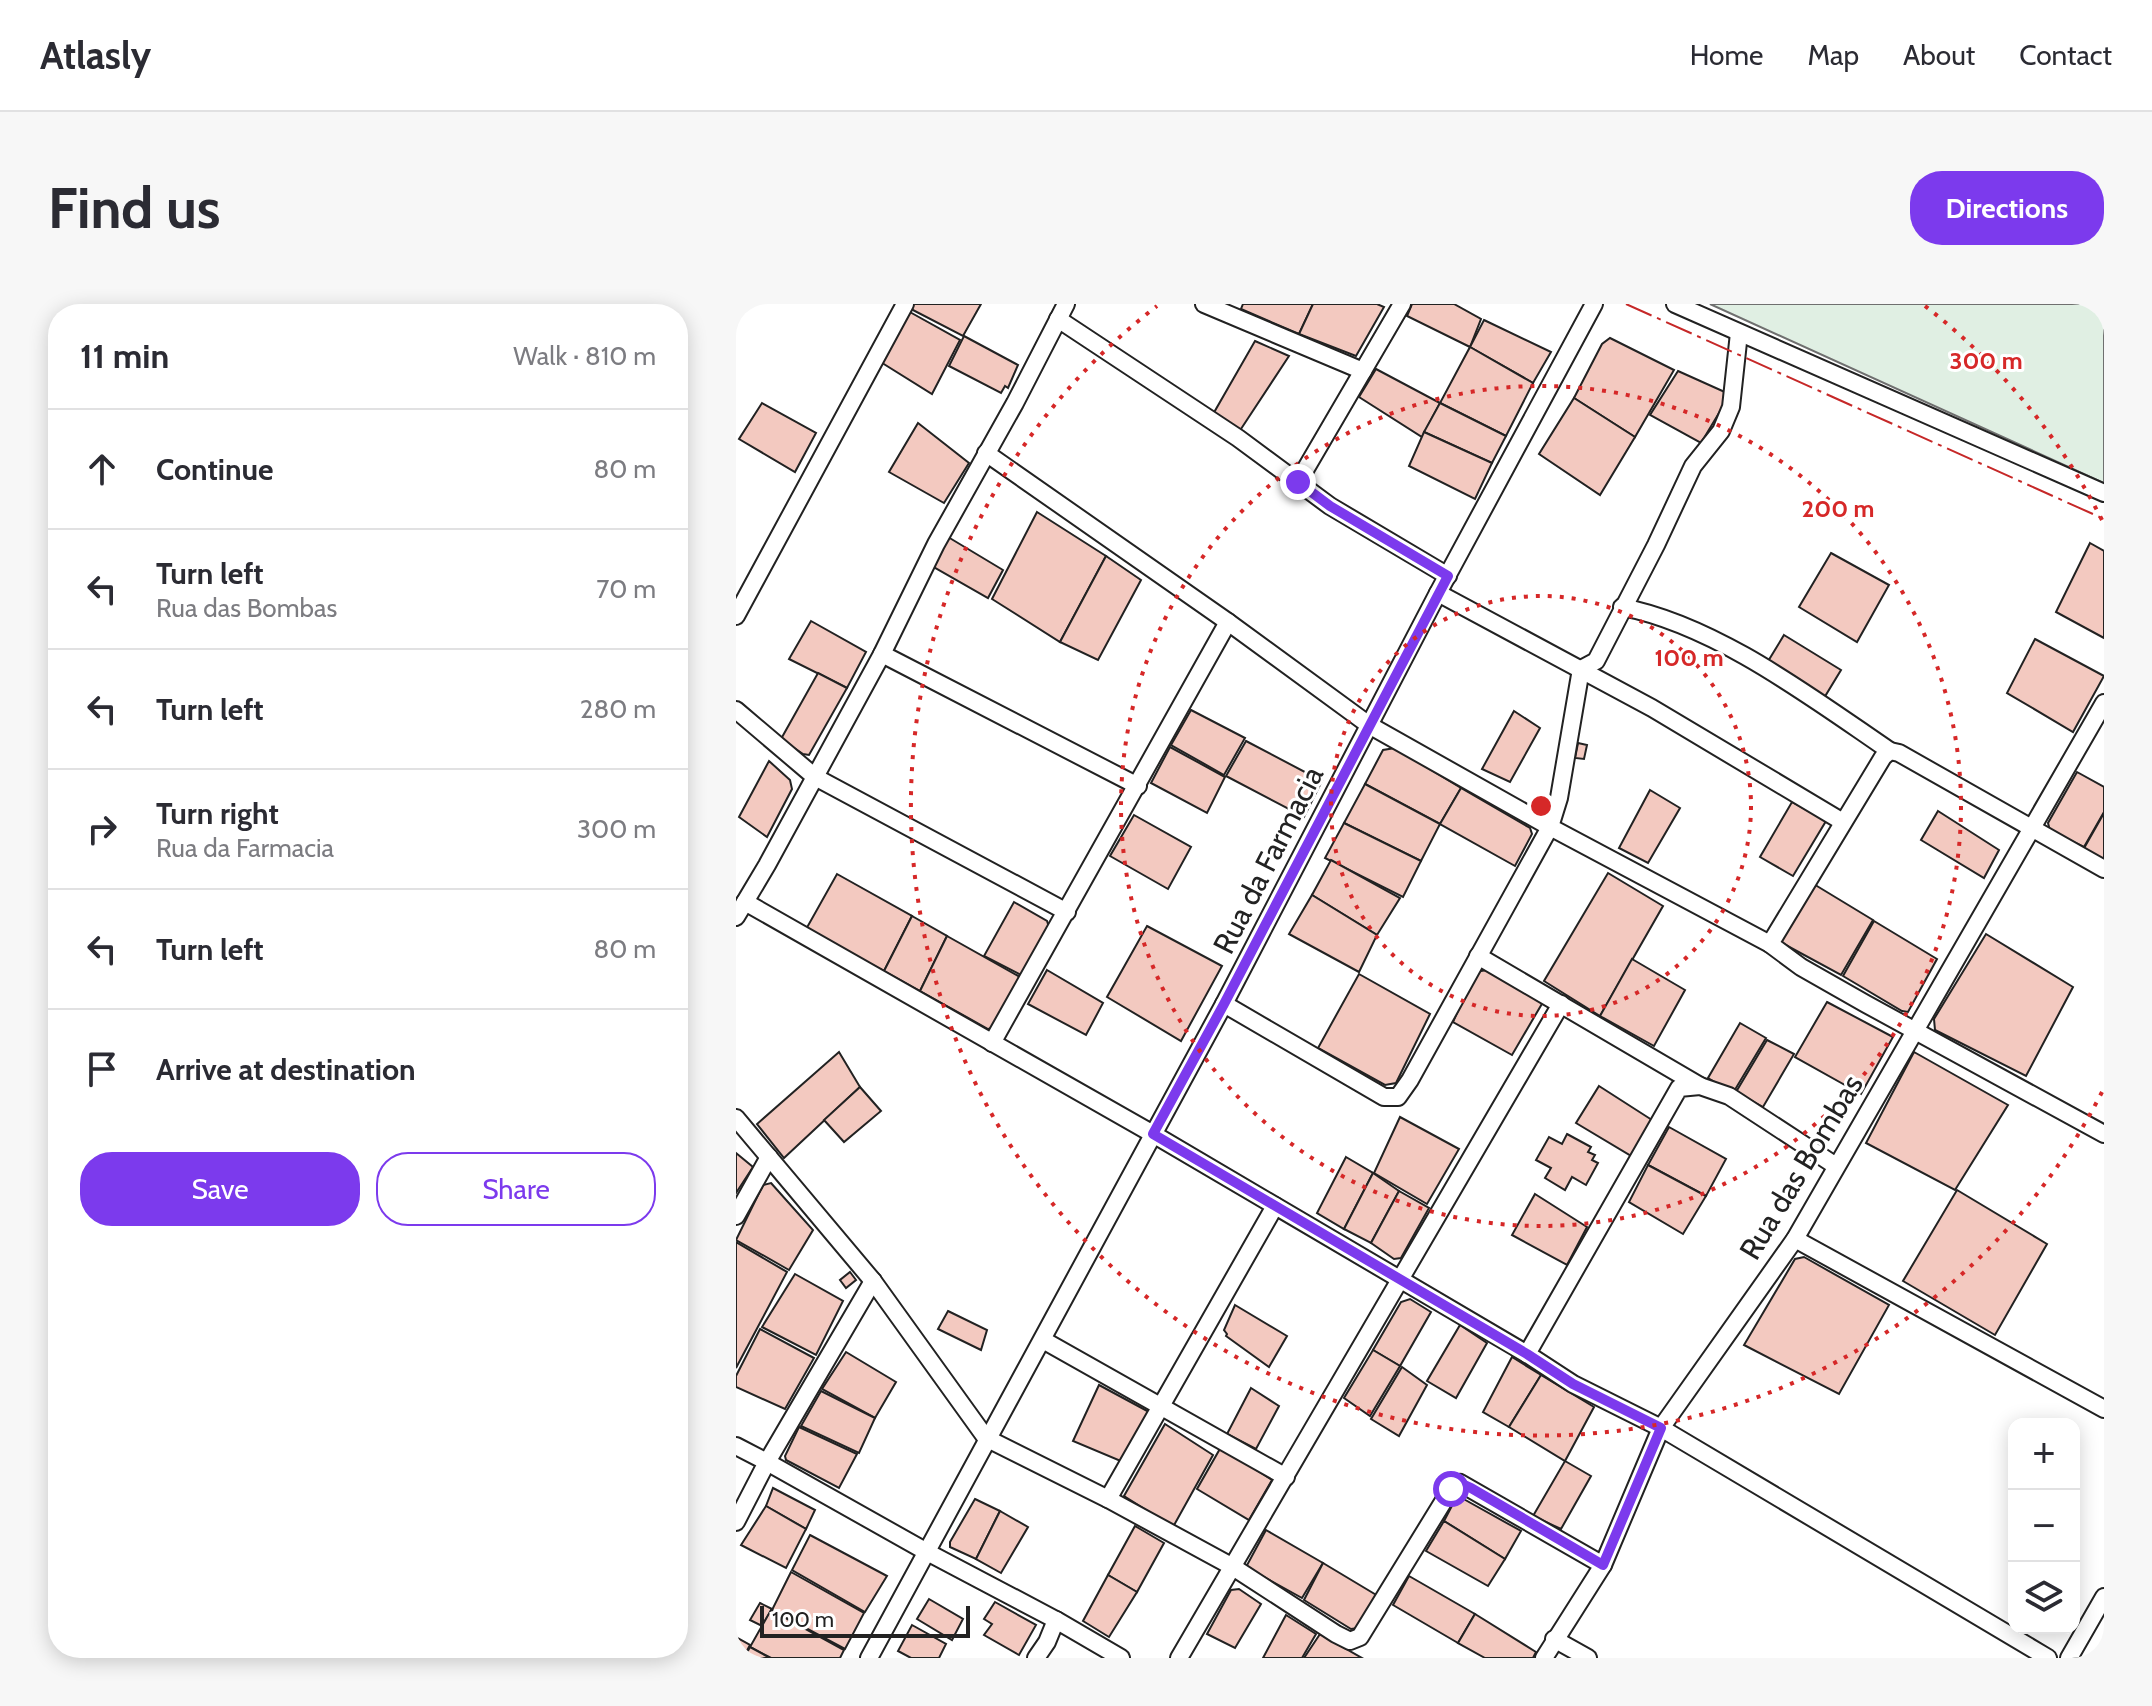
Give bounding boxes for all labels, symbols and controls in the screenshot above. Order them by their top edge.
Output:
text: Atlasly [40,32,151,79]
text: Home [1690,38,1763,72]
text: Map [1807,38,1859,72]
text: About [1903,38,1975,72]
text: Contact [2019,38,2112,72]
button: Directions [1910,171,2104,245]
text: Find us [48,174,221,242]
text: 11 min [80,335,169,377]
text: Walk · 810 m [513,340,656,372]
text: 300 m [1949,346,2023,375]
icon: ahead [80,447,124,491]
text: Continue [156,451,273,488]
text: 80 m [593,453,656,485]
route end [1280,464,1316,500]
text: 200 m [1802,494,1874,523]
text: Turn left [156,555,264,592]
icon: left [80,567,124,611]
text: 70 m [596,573,656,605]
text: Rua das Bombas [156,592,337,624]
text: 100 m [1654,643,1724,672]
icon: left [80,687,124,731]
text: Turn left [156,691,264,728]
text: 280 m [580,693,656,725]
street label: Rua da Farmacia [1205,760,1331,960]
centre of rings [1527,792,1555,820]
text: Turn right [156,795,279,832]
icon: right [80,807,124,851]
text: 300 m [577,813,656,845]
text: Rua da Farmacia [156,832,334,864]
icon: left [80,927,124,971]
text: Turn left [156,931,264,968]
text: 80 m [593,933,656,965]
icon: arrive [80,1047,124,1091]
text: Arrive at destination [156,1051,416,1088]
street label: Rua das Bombas [1731,1068,1871,1266]
button: Save [80,1152,360,1226]
button: Share [376,1152,656,1226]
map controls [2008,1418,2080,1634]
button: + [2008,1418,2080,1490]
route start [1433,1471,1469,1507]
button: − [2008,1490,2080,1562]
button: layers [2008,1562,2080,1634]
scale bar [760,1602,970,1638]
text: 100 m [772,1606,834,1633]

